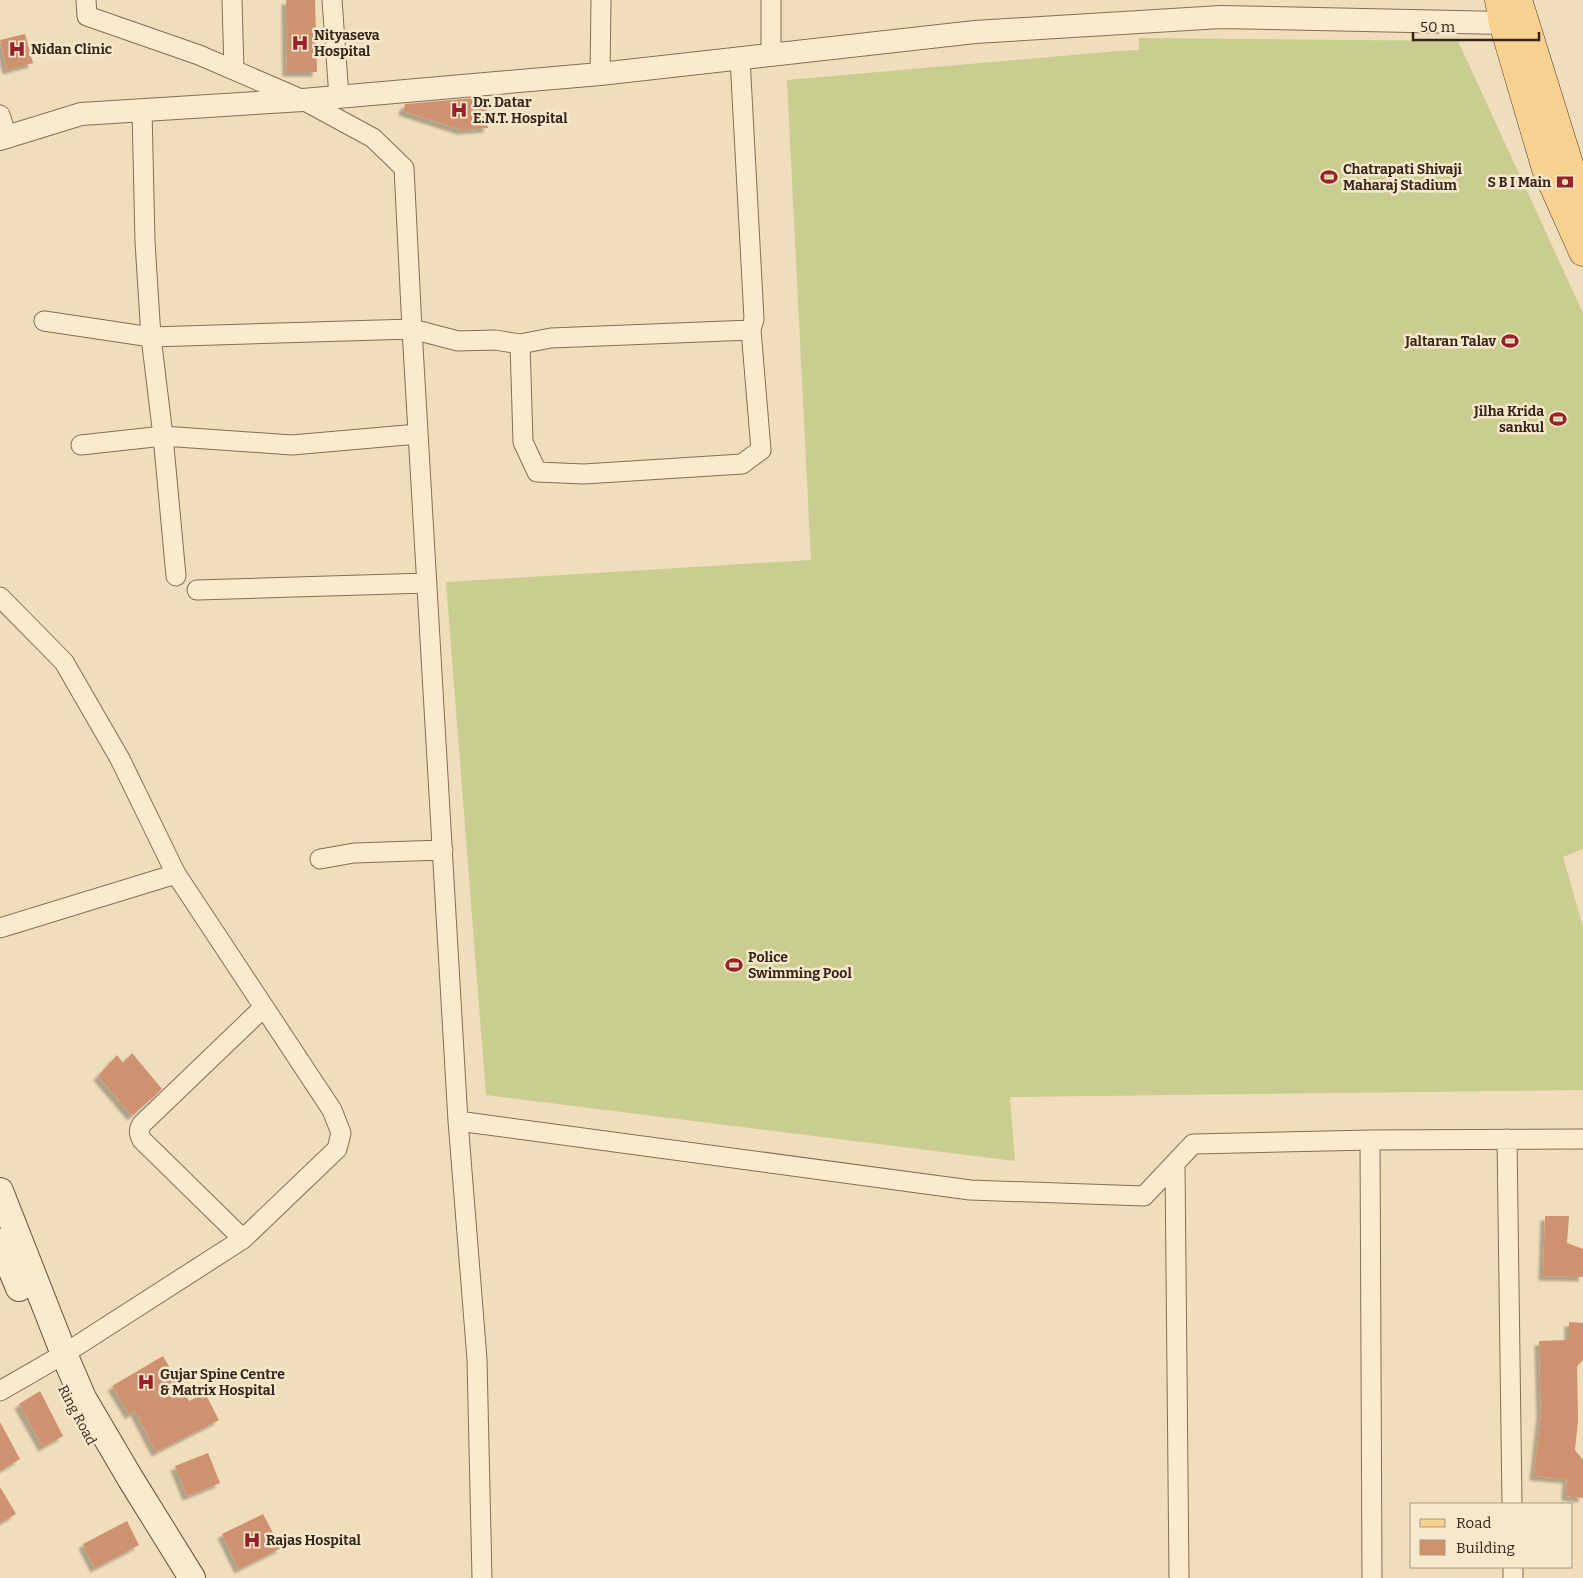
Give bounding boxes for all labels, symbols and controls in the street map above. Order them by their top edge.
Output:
scale bar [1413,10,1539,42]
text: 50 m [1420,18,1456,36]
place label: Nityaseva Hospital [314,27,380,60]
hospital icon: Nityaseva Hospital [290,33,310,53]
hospital icon: Nidan Clinic [7,39,27,59]
place label: Nidan Clinic [31,41,112,58]
place label: Dr. Datar E.N.T. Hospital [473,94,568,127]
hospital icon: Dr. Datar E.N.T. Hospital [449,100,469,120]
place label: Chatrapati Shivaji Maharaj Stadium [1343,161,1462,194]
sports icon: Chatrapati Shivaji Maharaj Stadium [1319,167,1339,187]
bank icon: S B I Main [1555,172,1575,192]
place label: S B I Main [1488,174,1551,191]
sports icon: Jaltaran Talav [1500,331,1520,351]
place label: Jaltaran Talav [1404,333,1496,350]
place label: Jilha Krida sankul [1473,403,1545,436]
sports icon: Jilha Krida sankul [1548,409,1568,429]
place label: Police Swimming Pool [748,949,852,982]
sports icon: Police Swimming Pool [724,955,744,975]
place label: Gujar Spine Centre & Matrix Hospital [160,1366,285,1399]
hospital icon: Gujar Spine Centre & Matrix Hospital [136,1372,156,1392]
street label: Ring Road [54,1382,100,1448]
legend [1410,1503,1573,1568]
text: Road [1456,1514,1491,1532]
hospital icon: Rajas Hospital [242,1530,262,1550]
place label: Rajas Hospital [266,1532,362,1549]
text: Building [1456,1539,1515,1557]

